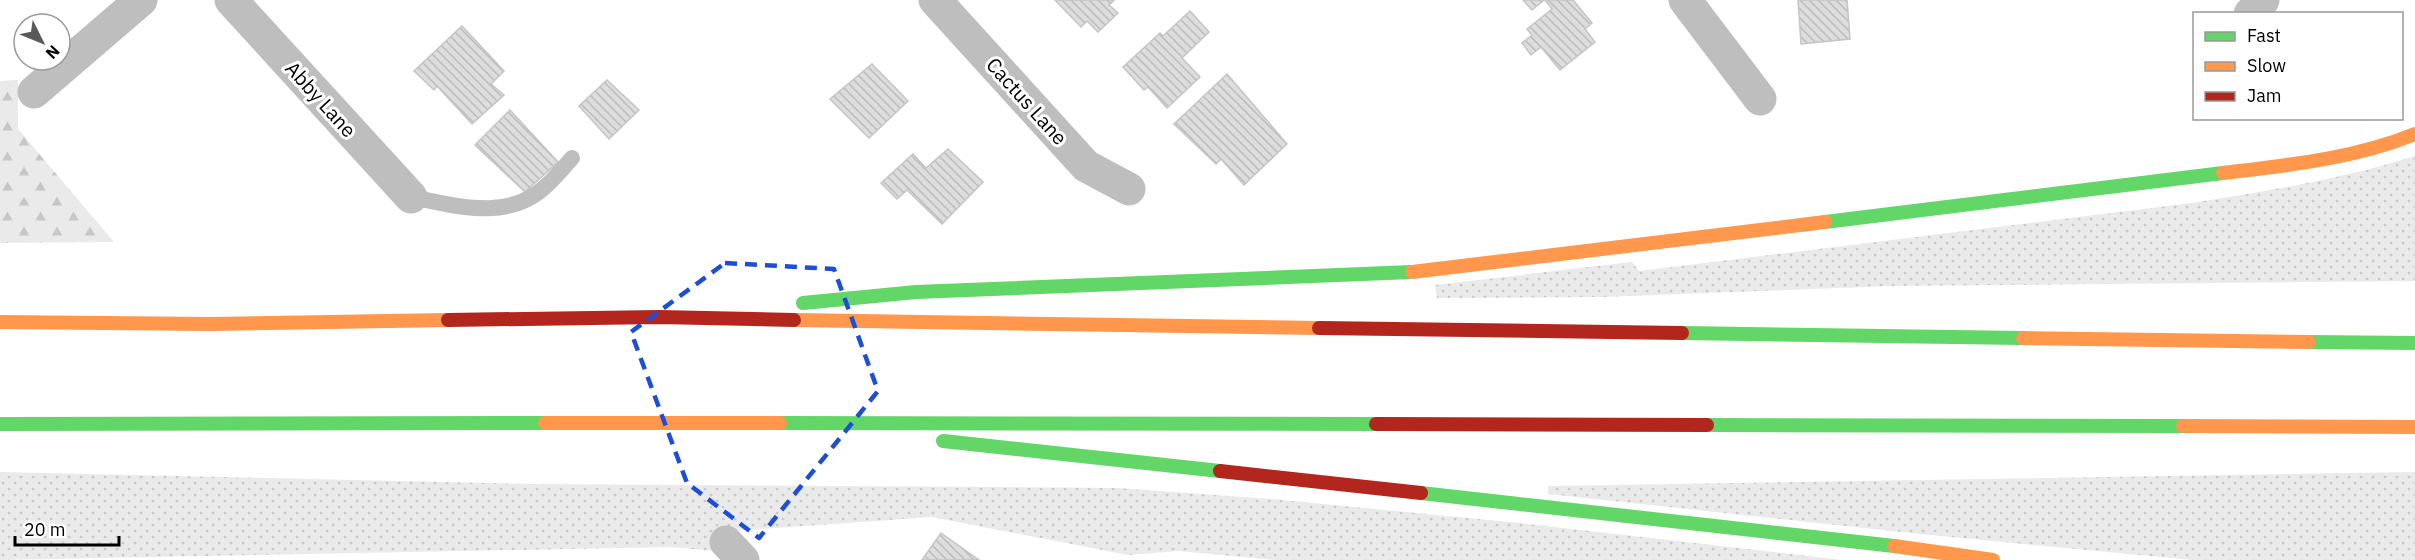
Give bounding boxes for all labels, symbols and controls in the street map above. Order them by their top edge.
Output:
north arrow [12,12,72,72]
legend [2193,12,2403,120]
text: Fast [2247,24,2281,47]
text: N [42,41,64,63]
street label: Cactus Lane [980,51,1074,151]
text: Slow [2247,54,2286,77]
street label: Abby Lane [280,55,362,143]
text: Jam [2247,84,2282,107]
scale bar [15,509,118,547]
text: 20 m [24,518,66,541]

